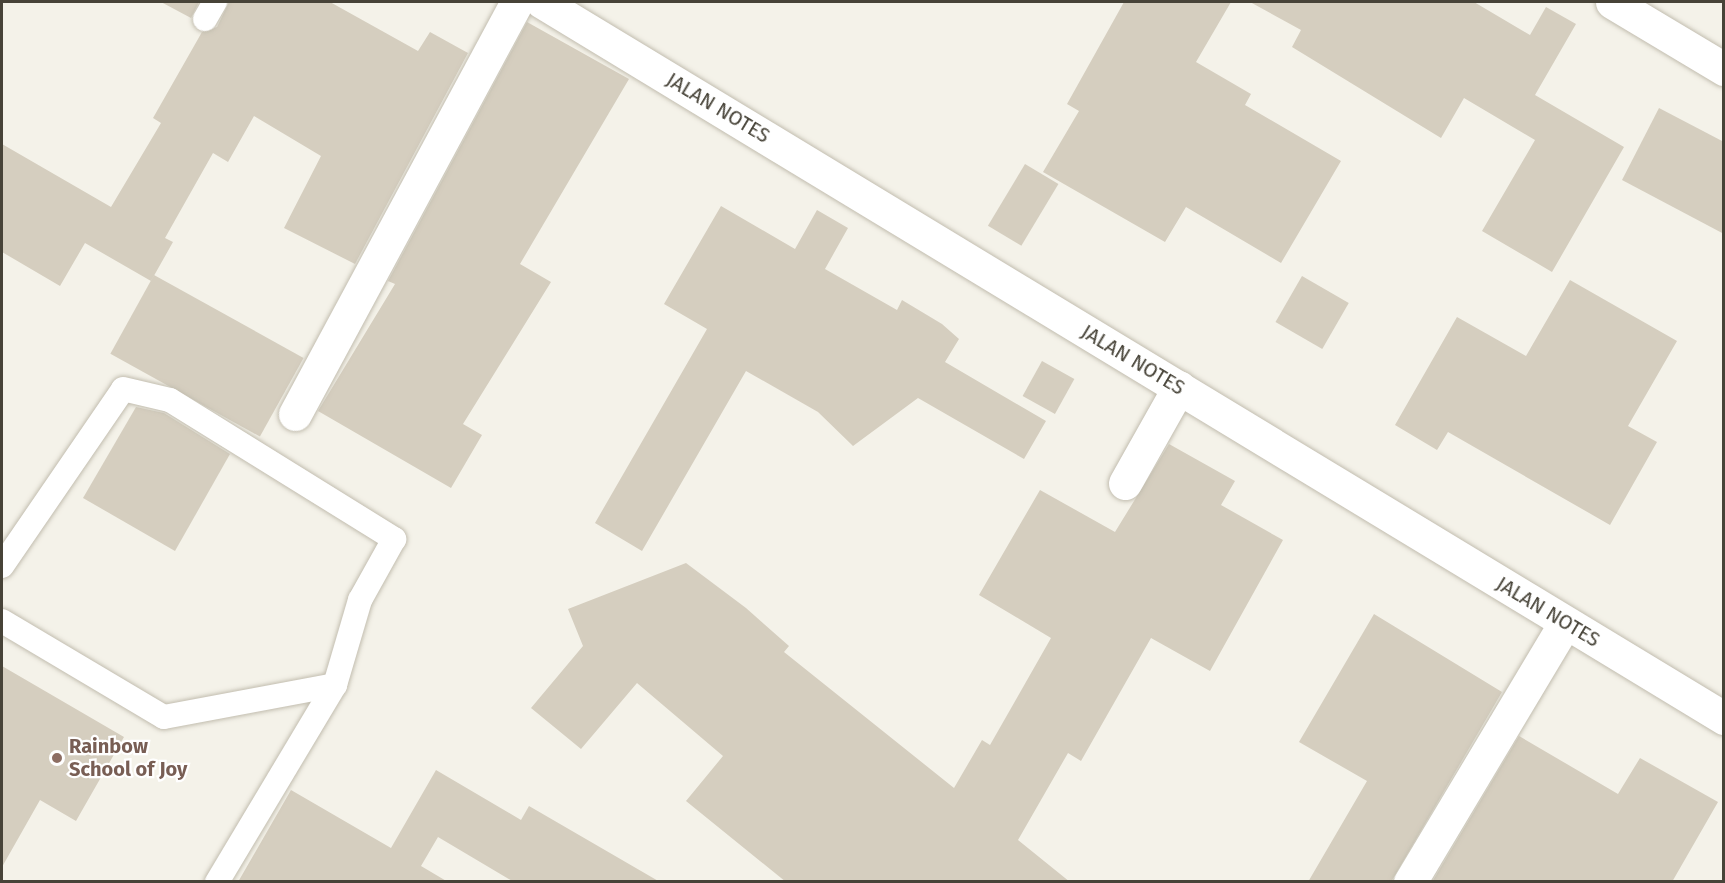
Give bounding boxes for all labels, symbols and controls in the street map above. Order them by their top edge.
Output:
street label: JALAN NOTES [662,68,774,148]
street label: JALAN NOTES [1077,320,1189,400]
street label: JALAN NOTES [1492,572,1604,652]
place label: Rainbow School of Joy [69,734,187,781]
marker: Rainbow School of Joy [50,751,64,765]

